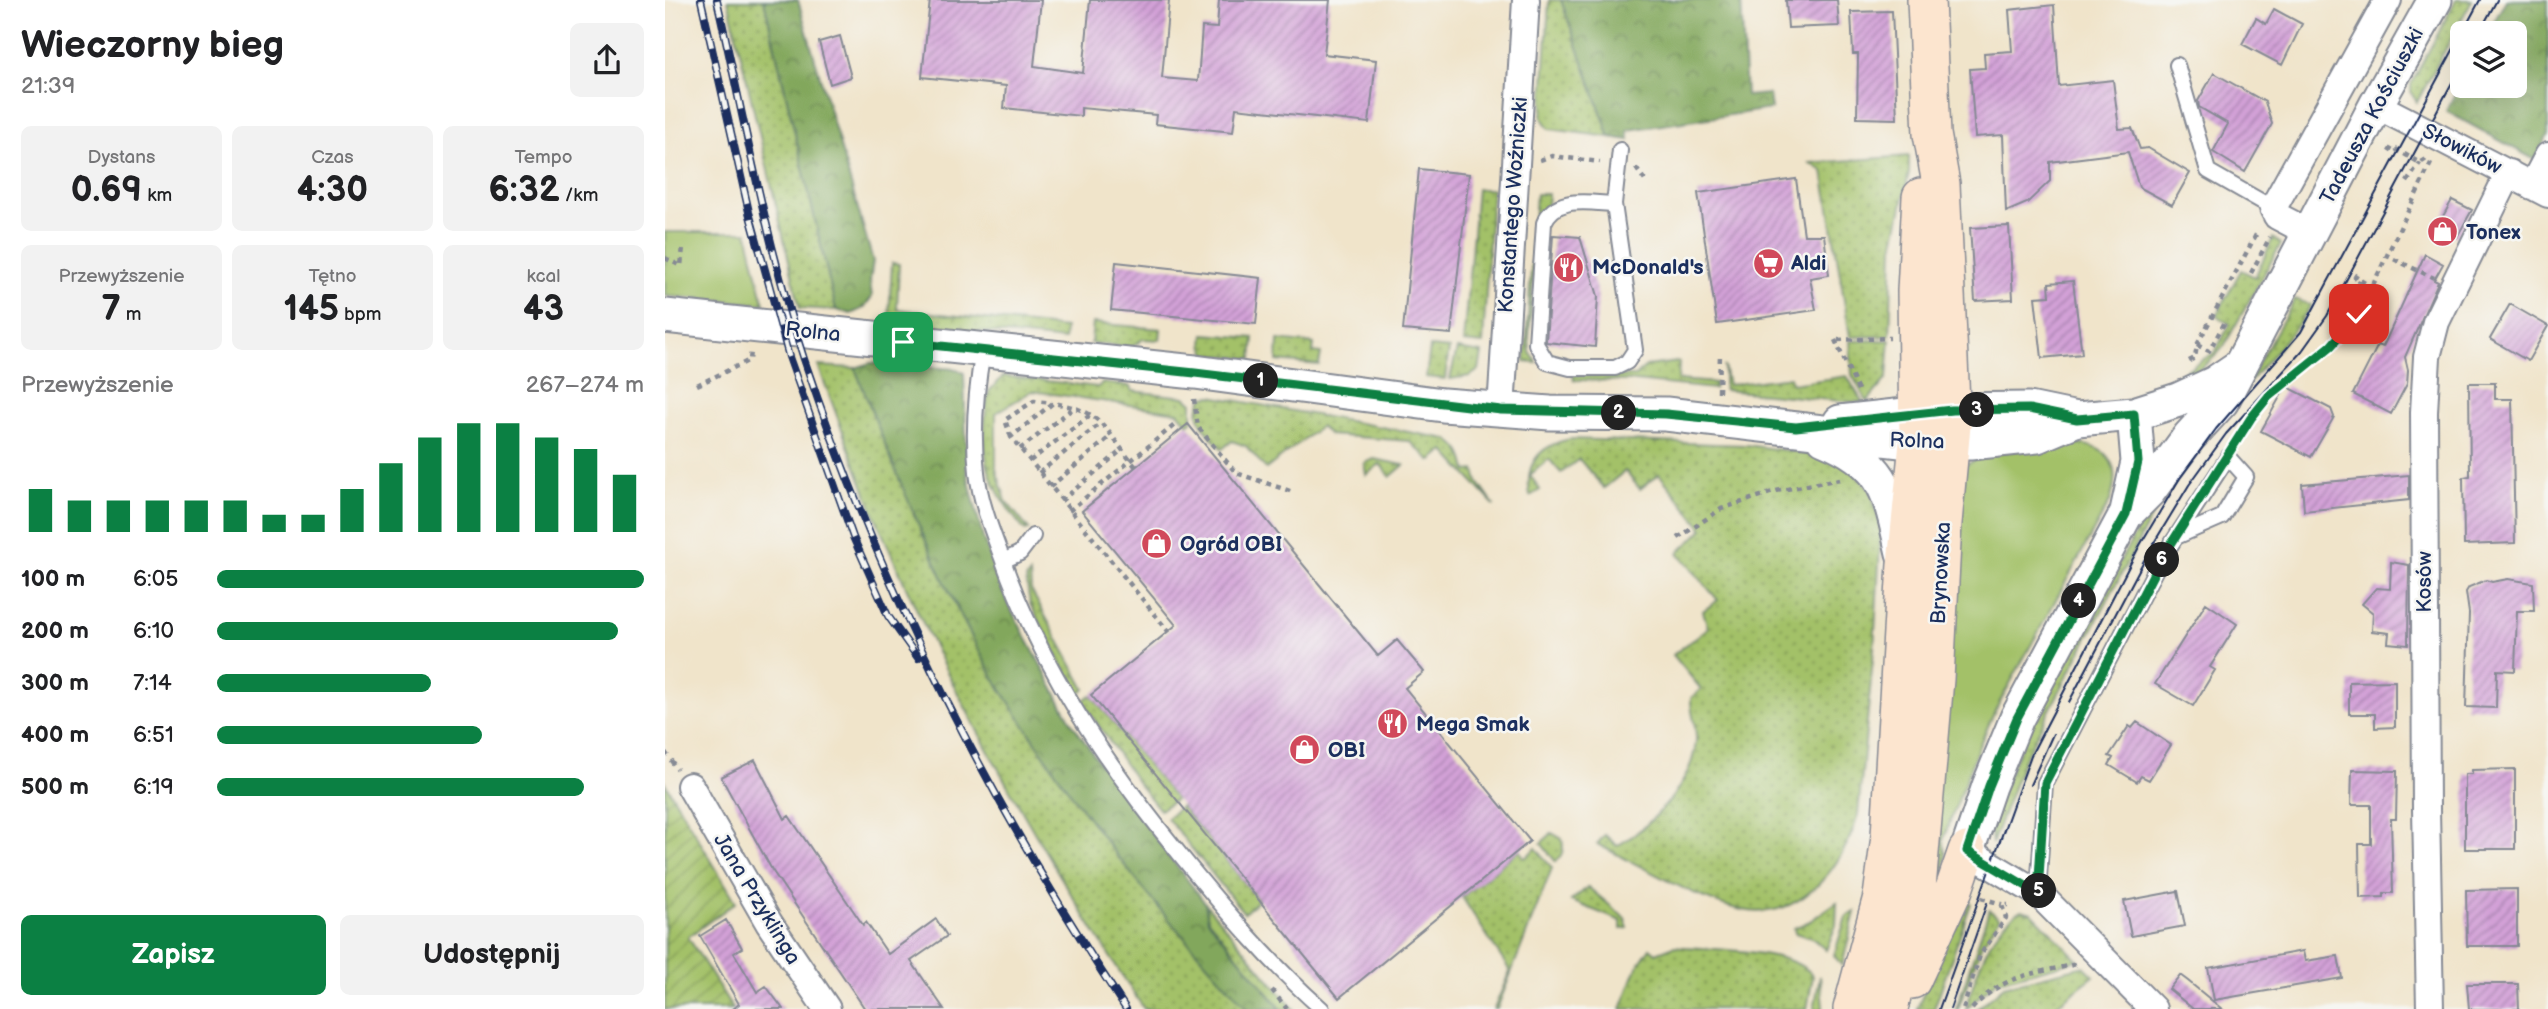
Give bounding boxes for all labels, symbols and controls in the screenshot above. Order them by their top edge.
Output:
map controls [2450,21,2527,98]
button: layers [2450,21,2527,98]
text: Wieczorny bieg [21,23,284,68]
button: share [570,23,644,97]
street label: Tadeusza Kościuszki [2315,23,2429,209]
text: 21:39 [21,72,75,100]
street label: Konstantego Woźniczki [1493,96,1533,314]
street label: Słowików [2418,118,2506,180]
text: Dystans [88,146,155,169]
text: Czas [311,146,354,169]
text: Tempo [514,146,573,169]
text: 0.69 [71,169,142,212]
text: 4:30 [297,169,368,212]
text: 6:32 [489,169,560,212]
text: km [142,184,172,207]
text: /km [560,184,598,207]
shop icon: Tonex [2426,215,2460,249]
place label: Tonex [2466,220,2521,245]
supermarket icon: Aldi [1751,246,1785,280]
restaurant icon: McDonald's [1552,250,1586,284]
place label: Aldi [1790,251,1827,276]
place label: McDonald's [1592,255,1704,280]
text: Przewyższenie [58,265,185,288]
text: Tętno [308,265,357,288]
text: kcal [526,265,561,288]
pin [2329,284,2389,344]
text: 7 [101,288,121,331]
text: 145 [283,288,339,331]
text: 43 [523,288,564,331]
icon: check [2340,295,2378,333]
text: m [121,303,142,326]
text: bpm [339,303,382,326]
pin [873,312,933,372]
street label: Rolna [784,317,842,347]
icon: arrive [884,323,922,361]
pin: 1 [1243,364,1279,398]
text: 1 [1257,369,1265,392]
text: Przewyższenie [21,371,174,399]
text: 267–274 m [526,371,644,399]
pin: 3 [1959,392,1995,428]
pin: 2 [1601,396,1637,430]
text: 3 [1971,398,1982,421]
text: 2 [1613,401,1624,424]
street label: Rolna [1889,428,1945,454]
street label: Brynowska [1926,521,1956,625]
shop icon: Ogród OBI [1140,527,1174,561]
place label: Ogród OBI [1180,532,1282,557]
pin: 6 [2145,542,2179,578]
text: 6 [2156,548,2167,571]
street label: Kosów [2412,551,2437,613]
text: 100 m [21,565,85,593]
text: 6:05 [133,565,178,593]
pin: 4 [2061,584,2097,618]
text: 4 [2073,589,2084,612]
text: 200 m [21,617,89,645]
text: 6:10 [133,617,174,645]
text: 300 m [21,669,89,697]
text: 7:14 [133,669,172,697]
restaurant icon: Mega Smak [1376,707,1410,741]
place label: Mega Smak [1416,712,1530,737]
text: 400 m [21,721,89,749]
text: 6:51 [133,721,174,749]
shop icon: OBI [1288,733,1322,767]
place label: OBI [1328,738,1365,763]
text: 500 m [21,773,89,801]
text: 6:19 [133,773,174,801]
street label: Jana Przyklinga [708,829,806,969]
pin: 5 [2021,874,2057,908]
text: 5 [2033,879,2044,902]
button: Zapisz [21,915,326,995]
button: Udostępnij [340,915,644,995]

